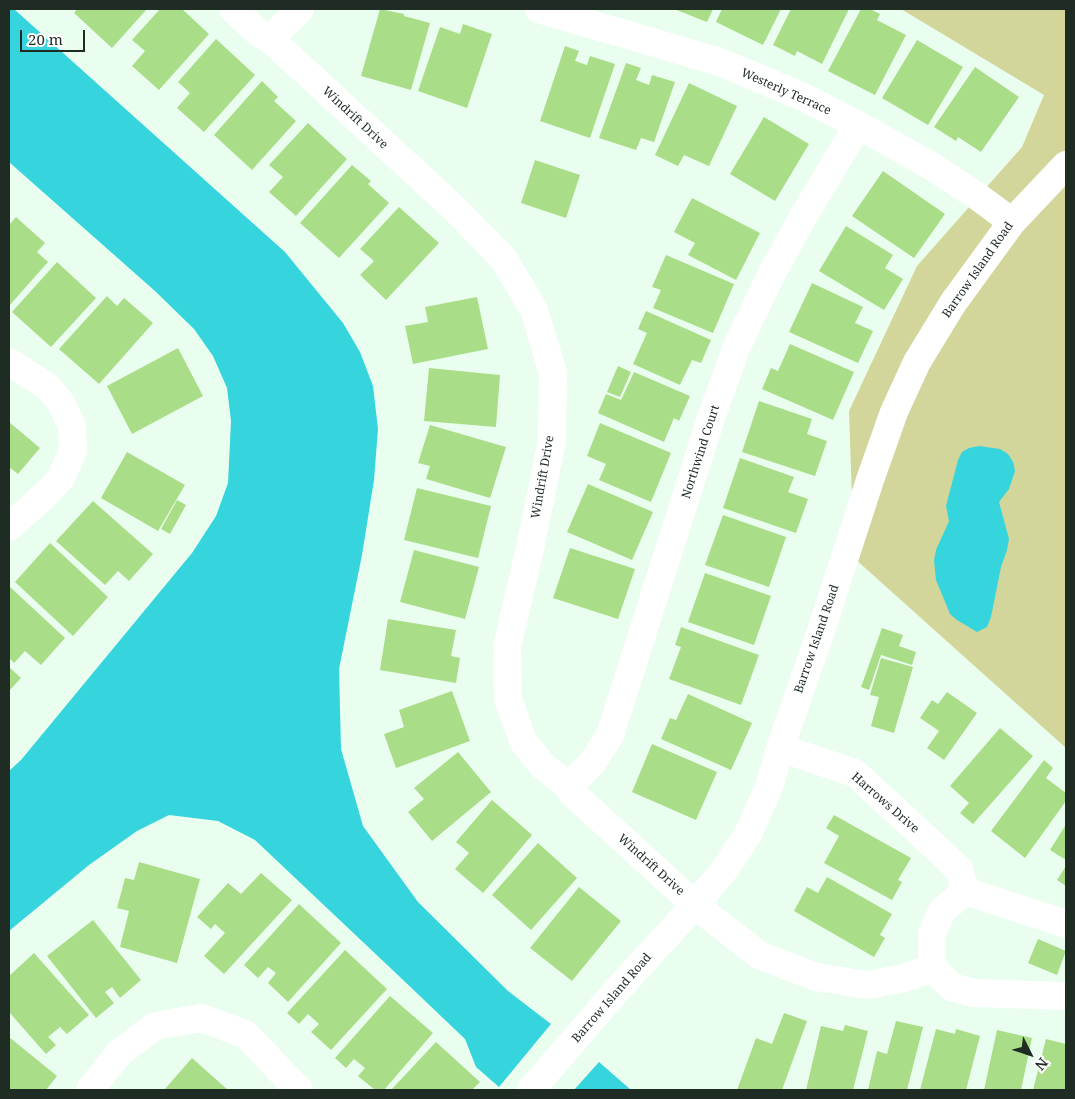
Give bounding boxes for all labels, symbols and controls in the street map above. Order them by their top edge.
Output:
scale bar [22,20,88,52]
text: 20 m [28,29,63,49]
street label: Westerly Terrace [739,66,833,118]
street label: Windrift Drive [319,84,391,152]
street label: Barrow Island Road [939,219,1017,321]
street label: Northwind Court [679,403,723,501]
street label: Windrift Drive [529,434,557,520]
street label: Barrow Island Road [792,583,842,695]
street label: Harrows Drive [848,770,922,836]
street label: Windrift Drive [615,831,687,899]
street label: Barrow Island Road [569,950,655,1046]
north arrow [1005,1029,1055,1079]
text: N [1031,1054,1052,1075]

